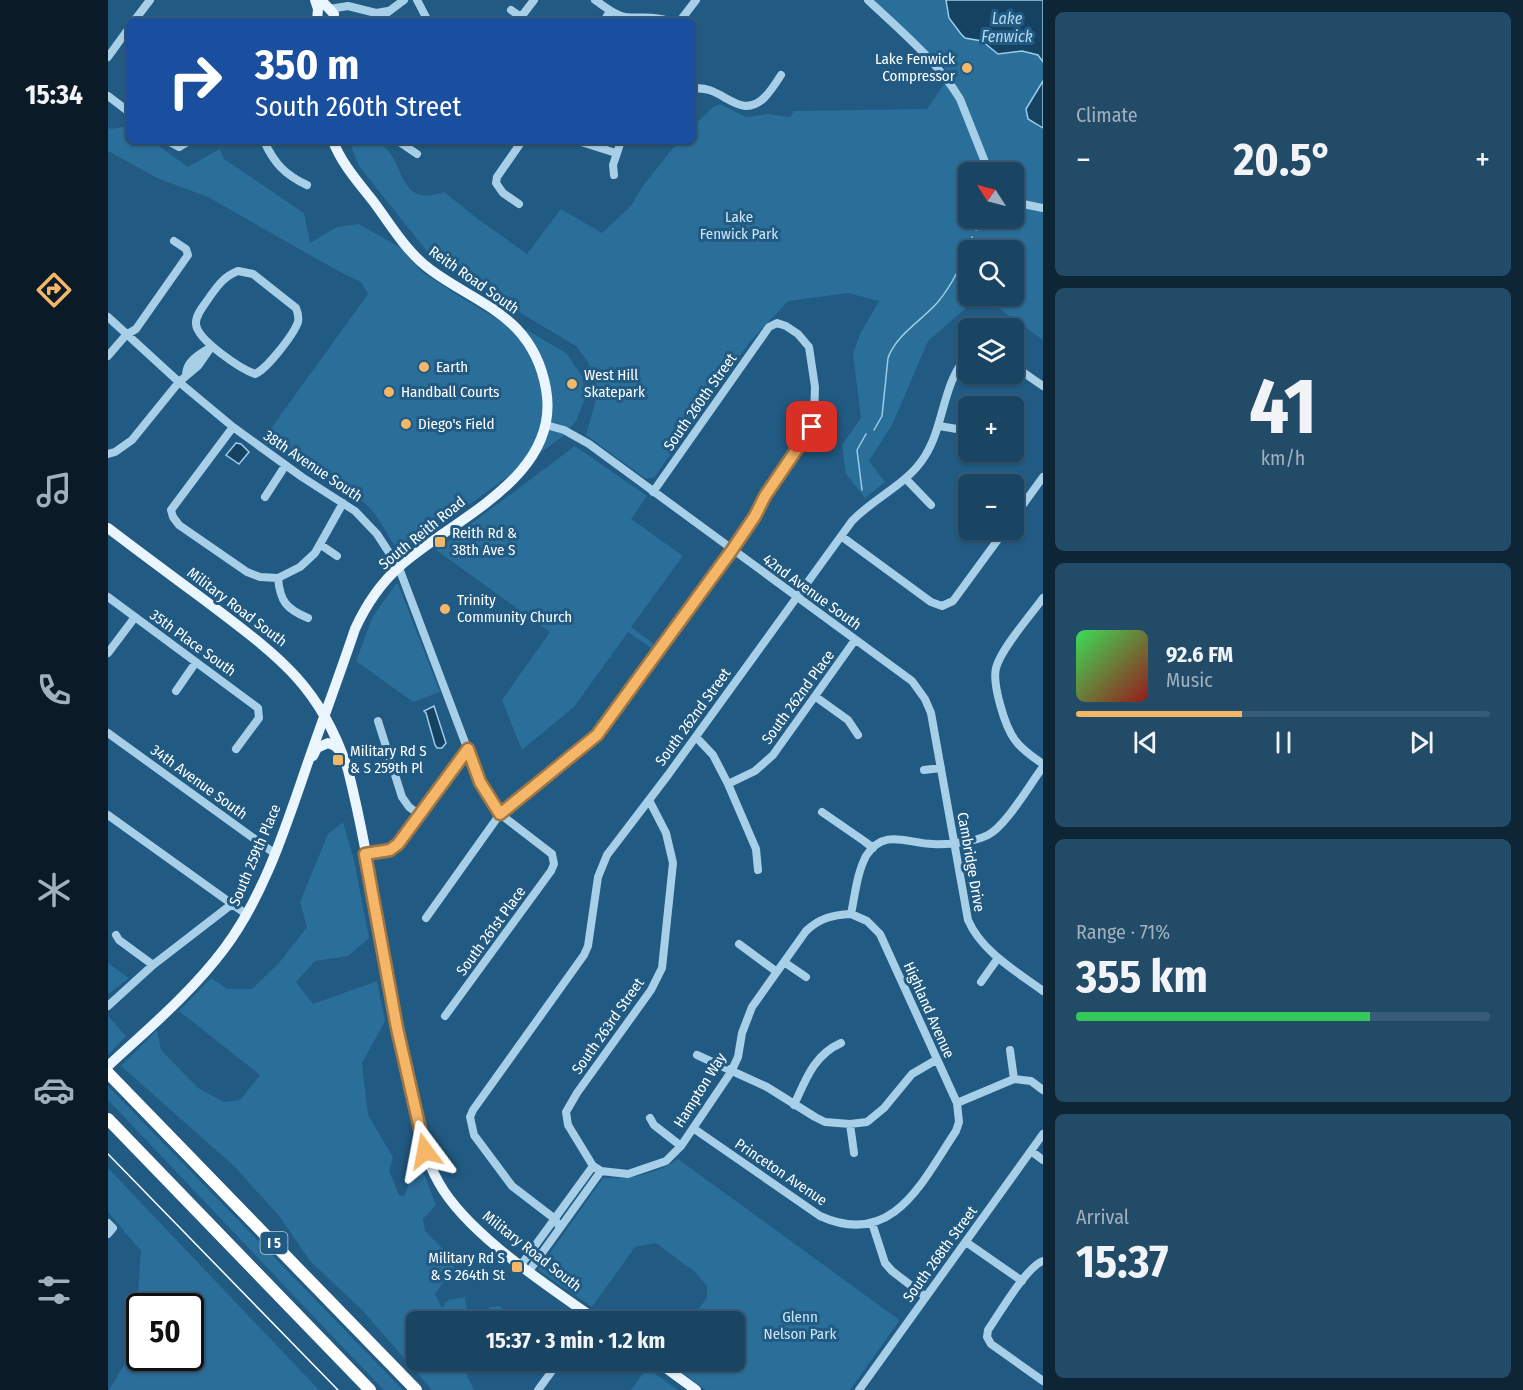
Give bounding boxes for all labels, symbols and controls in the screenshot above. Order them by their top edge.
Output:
water label: Lake Fenwick [981,9,1033,46]
text: 350 m [255,40,359,90]
icon: right [156,42,234,120]
place label: Lake Fenwick Compressor [875,50,956,85]
marker: Lake Fenwick Compressor [960,61,974,75]
text: 15:34 [25,79,83,111]
text: South 260th Street [255,91,461,123]
text: Climate [1076,103,1138,127]
text: 20.5° [1233,133,1332,187]
text: − [1076,140,1091,180]
text: + [1475,140,1490,180]
north arrow [958,162,1024,228]
map controls [958,162,1024,540]
park label: Lake Fenwick Park [700,208,778,243]
button: search [958,240,1024,306]
street label: Reith Road South [425,242,523,318]
icon: directions [33,269,75,311]
button: layers [958,318,1024,384]
street label: South 260th Street [660,350,740,454]
place label: Earth [436,358,468,376]
marker: Earth [417,360,431,374]
text: 41 [1249,360,1317,454]
place label: West Hill Skatepark [584,366,645,401]
marker: West Hill Skatepark [565,377,579,391]
place label: Handball Courts [401,383,499,401]
marker: Handball Courts [382,385,396,399]
button: + [958,396,1024,462]
pin [786,401,837,452]
icon: arrive [795,410,828,443]
place label: Diego's Field [418,415,494,433]
marker: Diego's Field [399,417,413,431]
street label: 38th Avenue South [260,426,366,506]
text: km/h [1261,446,1305,470]
icon: music [33,469,75,511]
button: − [958,474,1024,540]
street label: South Reith Road [375,493,469,573]
place label: Reith Rd & 38th Ave S [452,524,517,559]
marker: Reith Rd & 38th Ave S [433,535,447,549]
street label: 42nd Avenue South [759,550,865,634]
street label: Military Road South [184,564,290,650]
place label: Trinity Community Church [457,591,572,626]
marker: Trinity Community Church [438,602,452,616]
street label: 35th Place South [147,606,239,680]
text: 92.6 FM [1166,641,1233,668]
street label: South 262nd Place [758,646,838,748]
street label: South 262nd Street [652,665,735,769]
text: Music [1166,668,1213,692]
icon: phone [33,669,75,711]
icon: previous [1129,726,1162,759]
icon: pause [1267,726,1300,759]
icon: next [1405,726,1438,759]
street label: 34th Avenue South [147,741,251,823]
place label: Military Rd S & S 259th Pl [350,742,427,777]
marker: Military Rd S & S 259th Pl [331,753,345,767]
street label: South 259th Place [225,801,285,909]
street label: Cambridge Drive [953,811,989,913]
icon: climate [33,869,75,911]
street label: South 261st Place [453,883,529,979]
text: Range · 71% [1076,920,1170,944]
text: 355 km [1076,950,1208,1004]
street label: Highland Avenue [900,959,958,1061]
street label: South 263rd Street [568,974,648,1078]
street label: Hampton Way [670,1049,730,1131]
icon: car [33,1069,75,1111]
position arrow [393,1119,457,1183]
street label: Princeton Avenue [732,1135,830,1209]
street label: South 268th Street [899,1202,981,1306]
text: Arrival [1076,1205,1129,1229]
street label: Military Road South [479,1207,585,1295]
road number: I 5 [260,1232,288,1254]
text: 15:37 [1076,1235,1168,1289]
place label: Military Rd S & S 264th St [428,1249,505,1284]
marker: Military Rd S & S 264th St [510,1260,524,1274]
icon: filters [33,1269,75,1311]
speed limit sign: 50 [126,1293,204,1371]
park label: Glenn Nelson Park [764,1308,836,1343]
text: 15:37 · 3 min · 1.2 km [486,1327,665,1354]

